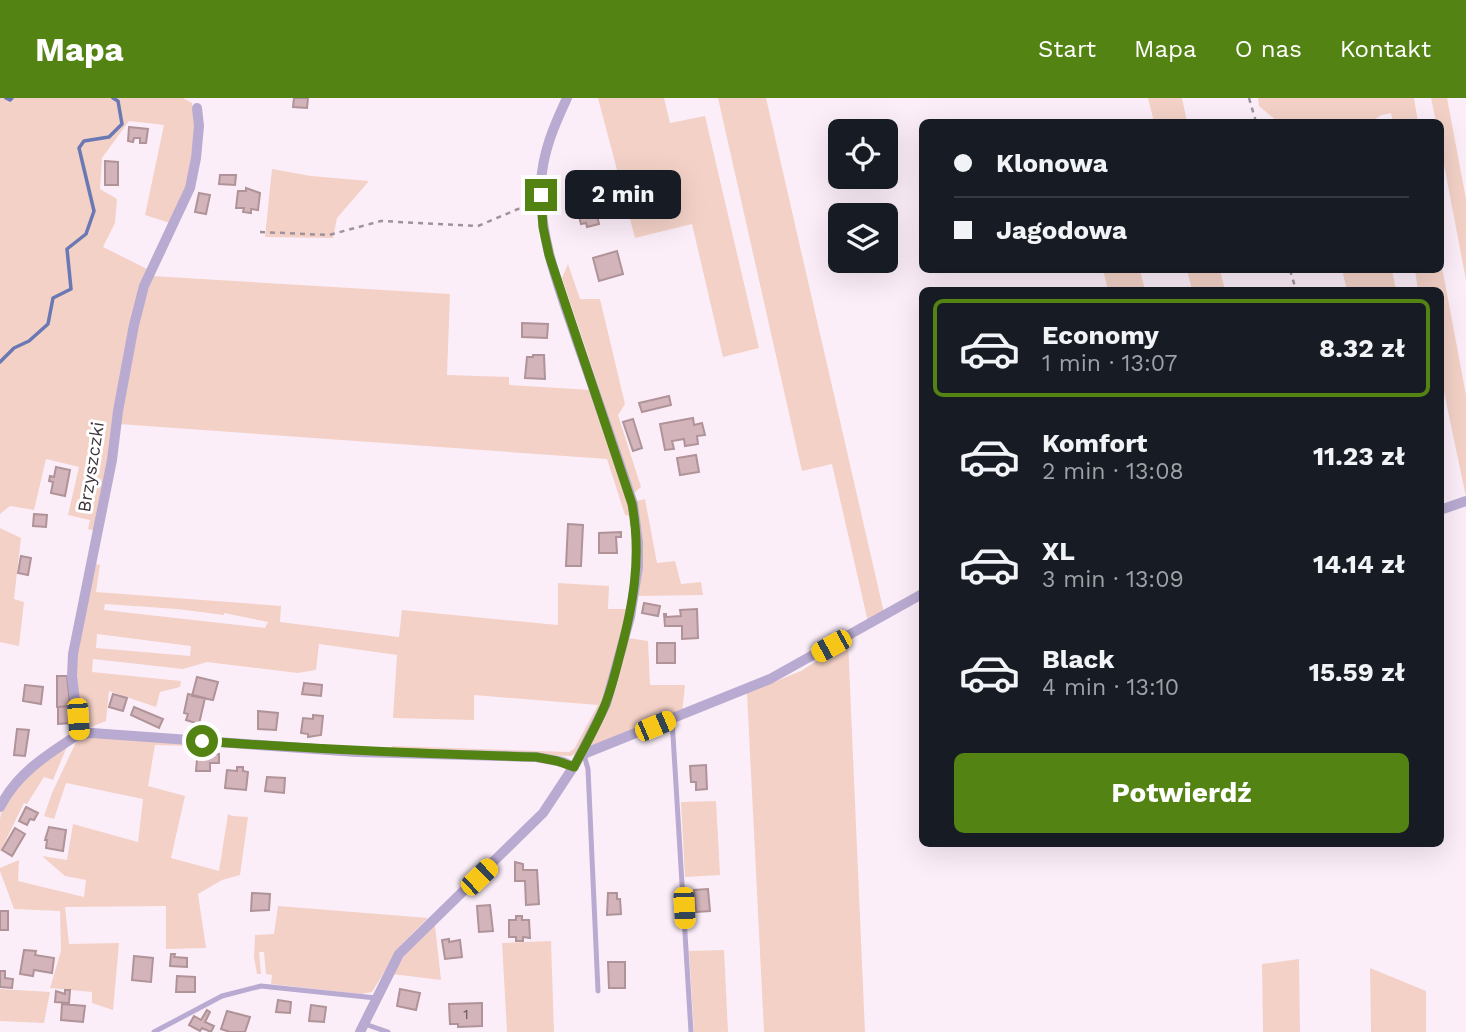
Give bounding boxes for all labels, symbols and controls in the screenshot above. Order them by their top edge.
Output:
text: Mapa [35,30,124,69]
text: Start [1038,35,1096,63]
text: Mapa [1134,35,1197,63]
text: O nas [1235,35,1302,63]
text: Kontakt [1340,35,1431,63]
map controls [828,119,898,273]
button: locate [828,119,898,189]
text: Klonowa [996,148,1108,178]
callout: 2 min [566,170,681,220]
route end [525,179,557,211]
text: 2 min [592,181,654,208]
button: layers [828,203,898,273]
text: Jagodowa [996,215,1127,245]
icon: car [958,317,1021,380]
text: Economy [1042,320,1159,350]
text: 8.32 zł [1319,333,1405,363]
text: 1 min · 13:07 [1042,350,1177,377]
street label: Brzyszczki [73,420,108,514]
icon: car [958,425,1021,488]
text: Komfort [1042,428,1147,458]
text: 11.23 zł [1313,441,1405,471]
text: 2 min · 13:08 [1042,458,1184,485]
icon: car [958,533,1021,596]
text: XL [1042,536,1075,566]
text: 14.14 zł [1313,549,1405,579]
text: 3 min · 13:09 [1042,566,1184,593]
car [808,627,855,665]
icon: car [958,641,1021,704]
text: Black [1042,644,1114,674]
text: 15.59 zł [1309,657,1405,687]
text: 4 min · 13:10 [1042,674,1179,701]
car [67,697,90,741]
car [632,708,679,744]
route start [186,725,218,757]
button: Potwierdź [954,753,1409,833]
car [457,855,502,899]
car [673,886,696,930]
house number: 1 [463,1006,469,1022]

